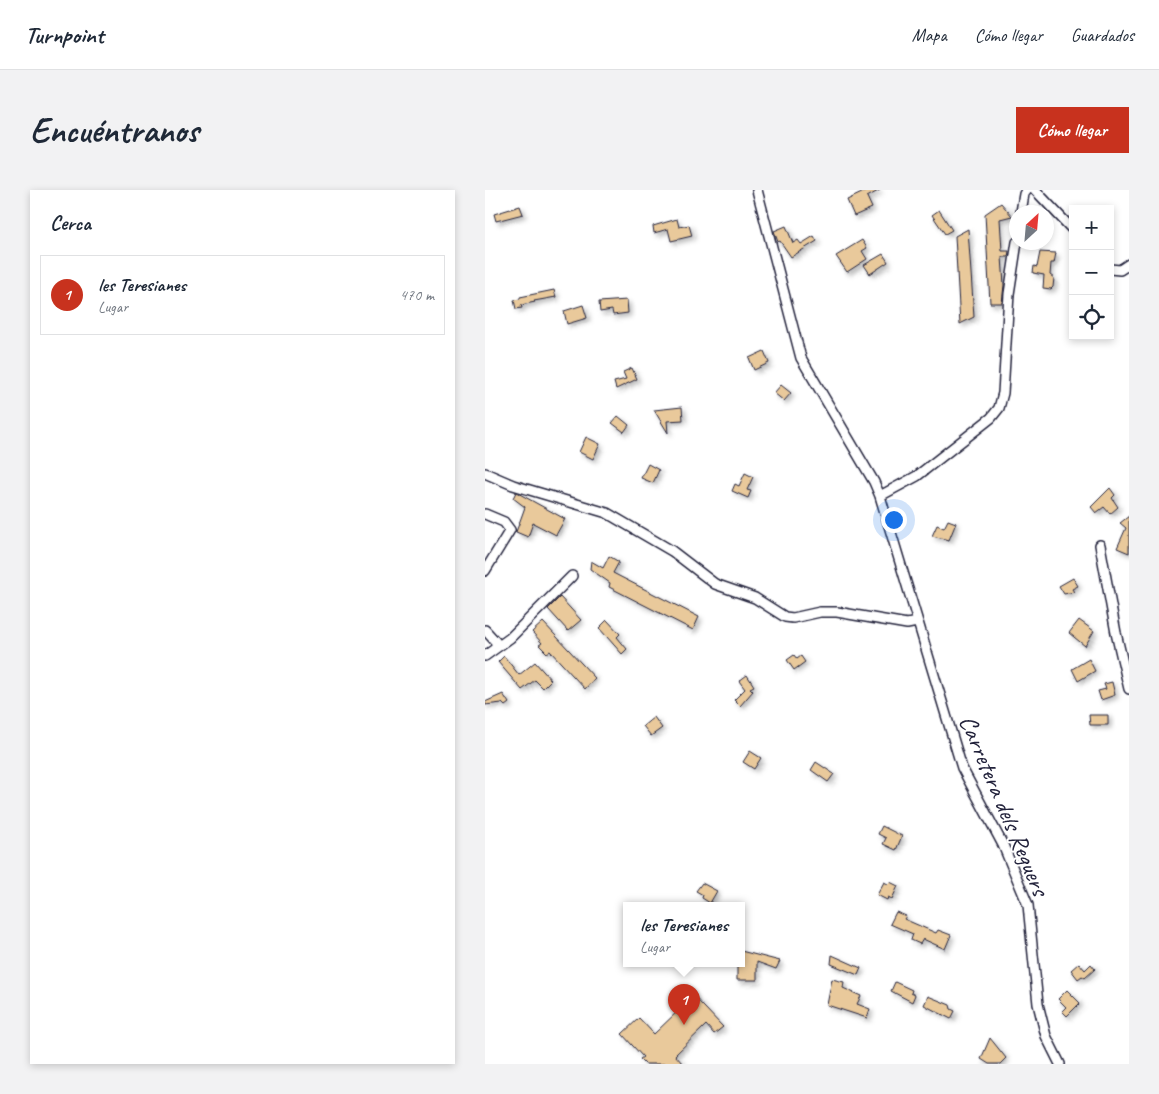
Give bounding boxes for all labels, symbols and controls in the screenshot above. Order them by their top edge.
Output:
text: Turnpoint [25,20,104,50]
text: Mapa [912,24,947,46]
text: Cómo llegar [975,24,1043,46]
text: Guardados [1071,24,1134,46]
button: Cómo llegar [1016,107,1129,153]
text: Encuéntranos [30,108,199,153]
north arrow [1009,205,1054,250]
map controls [1069,205,1114,340]
button: + [1069,205,1114,250]
text: Cerca [50,210,91,236]
button: − [1069,250,1114,295]
text: les Teresianes [98,273,186,297]
text: 1 [63,285,71,305]
text: 470 m [400,285,434,305]
button: locate [1069,295,1114,340]
text: Lugar [98,297,128,317]
your location [881,507,907,533]
street label: Carretera dels Reguers [952,710,1057,903]
popup [623,902,745,967]
text: les Teresianes [640,913,728,937]
text: Lugar [640,937,670,957]
pin: 1 [668,984,700,1025]

